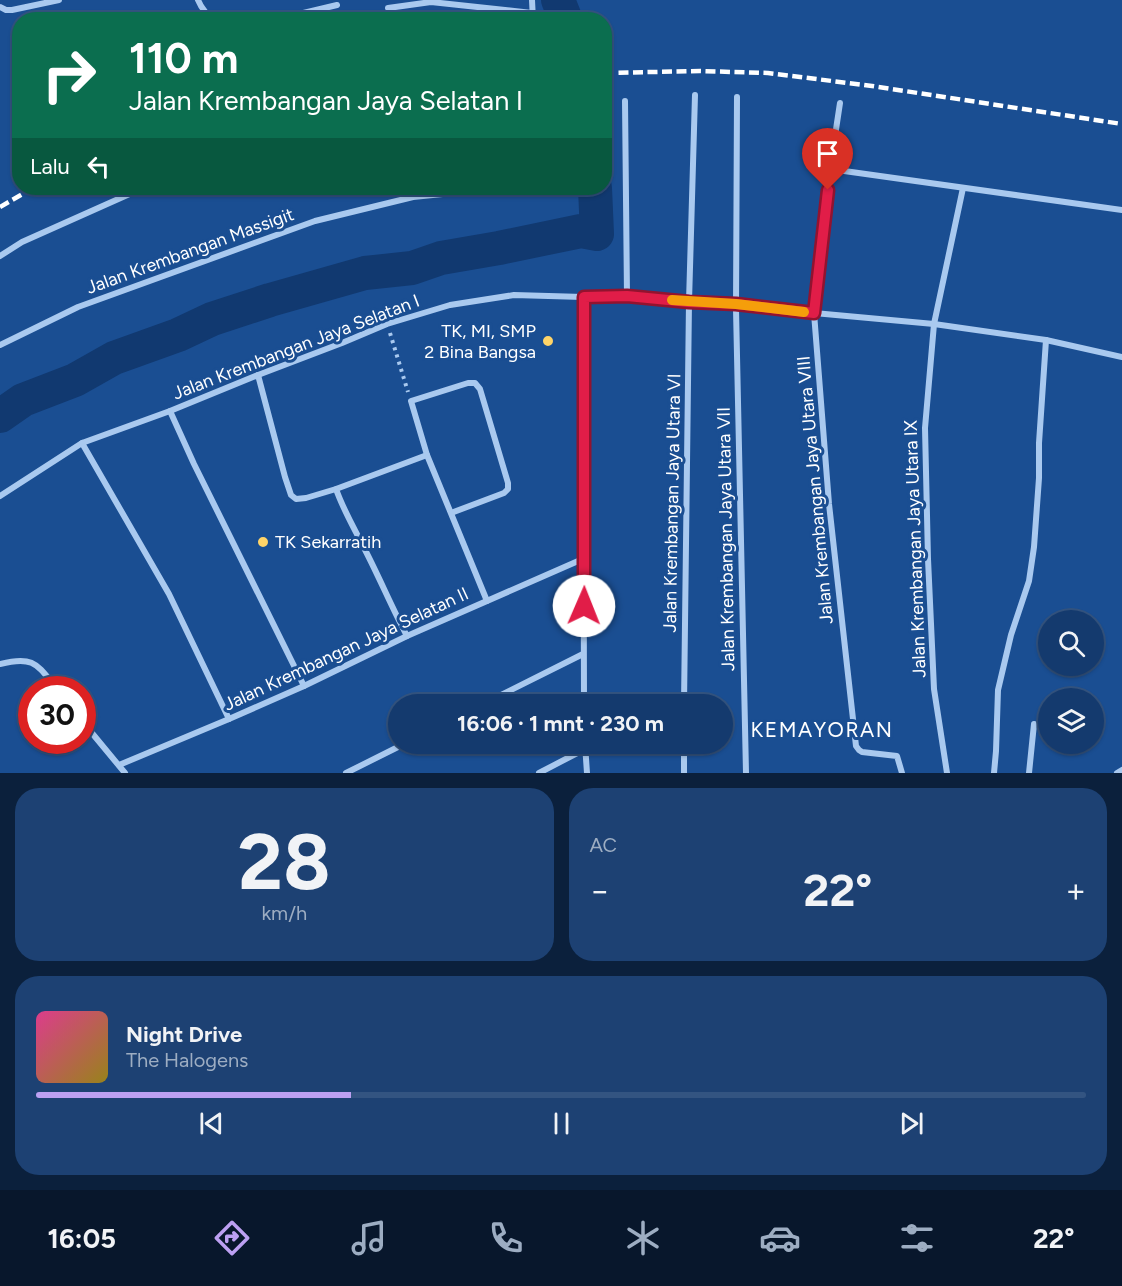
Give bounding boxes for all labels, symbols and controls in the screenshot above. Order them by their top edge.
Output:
text: 110 m [129,33,238,84]
icon: right [30,36,108,114]
text: Jalan Krembangan Jaya Selatan I [129,84,523,117]
pin [802,128,853,190]
icon: arrive [811,137,844,170]
icon: left [82,150,115,183]
text: Lalu [30,153,70,180]
street label: Jalan Krembangan Massigit [83,203,297,299]
street label: Jalan Krembangan Jaya Selatan I [169,290,423,404]
place label: TK, MI, SMP 2 Bina Bangsa [424,320,536,363]
marker: TK, MI, SMP 2 Bina Bangsa [541,334,555,348]
street label: Jalan Krembangan Jaya Utara VIII [792,355,838,625]
street label: Jalan Krembangan Jaya Utara VI [659,373,685,633]
street label: Jalan Krembangan Jaya Utara VII [713,407,739,671]
street label: Jalan Krembangan Jaya Utara IX [900,420,930,678]
place label: TK Sekarratih [275,531,381,553]
marker: TK Sekarratih [256,535,270,549]
position arrow [552,574,616,638]
street label: Jalan Krembangan Jaya Selatan II [220,582,472,716]
map controls [1038,610,1104,754]
button: search [1038,610,1104,676]
speed limit sign: 30 [18,676,96,754]
button: layers [1038,688,1104,754]
text: 16:06 · 1 mnt · 230 m [457,710,664,737]
district label: KEMAYORAN [750,717,894,742]
text: 28 [238,815,331,909]
text: AC [590,833,617,857]
text: 22° [803,863,872,917]
text: − [590,871,610,910]
text: + [1065,871,1086,910]
text: km/h [261,901,307,925]
text: Night Drive [126,1021,242,1048]
text: The Halogens [126,1048,248,1072]
icon: previous [195,1107,228,1140]
icon: pause [545,1107,578,1140]
icon: next [895,1107,928,1140]
icon: directions [211,1217,253,1259]
icon: music [348,1217,390,1259]
icon: phone [485,1217,527,1259]
icon: climate [622,1217,664,1259]
icon: car [759,1217,801,1259]
icon: filters [896,1217,938,1259]
text: 16:05 [48,1222,116,1255]
text: 22° [1033,1222,1074,1255]

